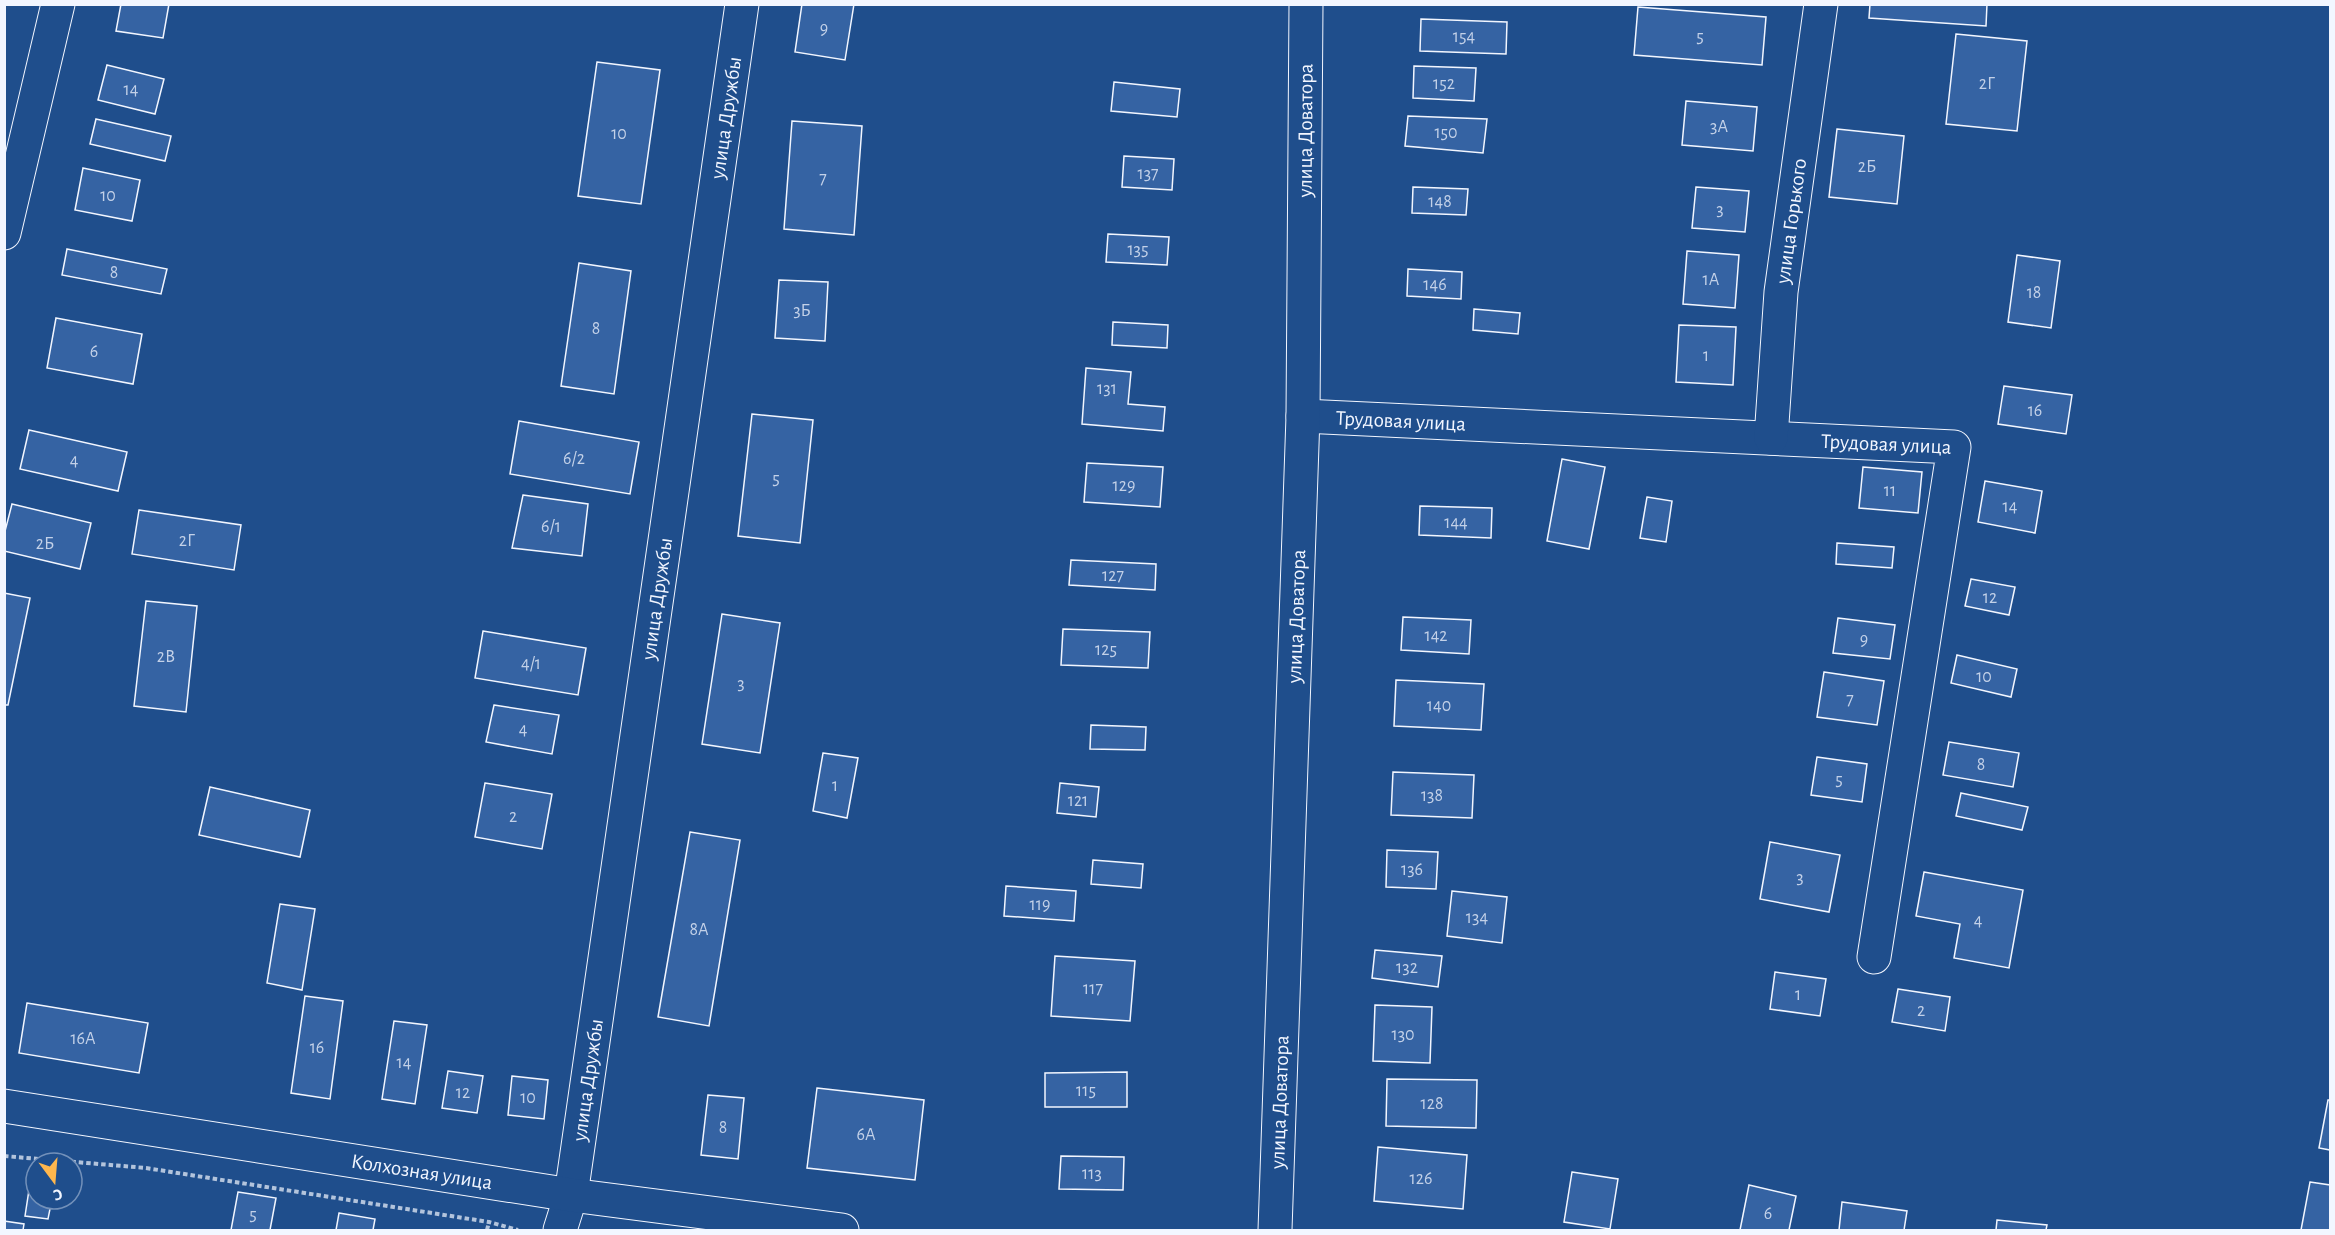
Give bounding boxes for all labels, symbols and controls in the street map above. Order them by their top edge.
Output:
house number: 9 [820,20,828,38]
house number: 154 [1453,28,1476,46]
house number: 5 [1696,28,1704,46]
street label: улица Дружбы [707,55,745,181]
street label: улица Доватора [1295,63,1317,199]
house number: 152 [1433,75,1455,93]
house number: 2Г [1979,75,1995,93]
house number: 14 [124,81,139,99]
house number: 3А [1710,118,1728,136]
house number: 150 [1434,124,1458,142]
house number: 10 [611,125,627,143]
street label: улица Горького [1772,157,1810,286]
house number: 2Б [1858,158,1876,176]
house number: 137 [1137,165,1159,183]
house number: 7 [819,170,827,188]
house number: 10 [100,187,116,205]
house number: 148 [1428,193,1452,211]
house number: 3 [1716,201,1724,219]
house number: 135 [1127,241,1149,259]
house number: 8 [110,264,118,282]
house number: 1А [1703,271,1720,289]
house number: 146 [1423,276,1447,294]
house number: 18 [2027,284,2041,302]
house number: 3Б [793,302,811,320]
house number: 8 [592,320,600,338]
house number: 6 [90,343,98,361]
house number: 1 [1703,347,1709,365]
house number: 131 [1097,380,1117,398]
house number: 16 [2028,402,2042,420]
street label: Трудовая улица [1335,408,1467,435]
street label: Трудовая улица [1821,431,1952,458]
house number: 6/2 [563,450,585,468]
house number: 4 [70,452,79,470]
house number: 5 [772,470,780,488]
house number: 129 [1113,477,1135,495]
house number: 11 [1884,482,1896,500]
house number: 14 [2003,498,2018,516]
house number: 144 [1444,514,1468,532]
house number: 6/1 [541,518,561,536]
house number: 2Г [179,532,195,550]
house number: 2Б [36,535,54,553]
street label: улица Дружбы [638,536,676,662]
street label: улица Доватора [1284,549,1309,685]
house number: 127 [1102,567,1124,585]
house number: 12 [1983,589,1997,607]
house number: 142 [1424,627,1448,645]
house number: 9 [1860,631,1868,649]
house number: 125 [1095,641,1117,659]
house number: 2В [157,648,175,666]
house number: 4/1 [521,655,541,673]
house number: 10 [1976,668,1992,686]
house number: 3 [737,675,745,693]
house number: 7 [1846,691,1854,709]
house number: 140 [1427,697,1451,715]
house number: 4 [519,721,528,739]
house number: 8 [1977,756,1985,774]
house number: 5 [1835,771,1843,789]
house number: 1 [832,777,838,795]
house number: 138 [1421,787,1443,805]
house number: 121 [1068,792,1088,810]
house number: 2 [509,808,517,826]
house number: 136 [1401,861,1423,879]
house number: 3 [1796,869,1804,887]
house number: 119 [1030,896,1050,914]
house number: 134 [1466,909,1488,927]
house number: 4 [1974,912,1983,930]
house number: 8А [689,921,709,939]
house number: 132 [1396,959,1418,977]
house number: 117 [1083,980,1103,998]
house number: 1 [1795,986,1801,1004]
house number: 2 [1917,1002,1925,1020]
street label: улица Дружбы [569,1017,607,1143]
house number: 130 [1391,1026,1415,1044]
house number: 16А [70,1030,96,1048]
street label: улица Доватора [1267,1034,1293,1170]
house number: 16 [310,1039,324,1057]
house number: 14 [397,1054,412,1072]
house number: 115 [1076,1082,1096,1100]
house number: 12 [456,1084,470,1102]
house number: 10 [520,1089,536,1107]
house number: 128 [1421,1095,1443,1113]
house number: 8 [719,1119,727,1137]
house number: 6А [856,1126,876,1144]
north arrow [24,1151,84,1211]
street label: Колхозная улица [350,1151,494,1194]
house number: 113 [1082,1165,1102,1183]
house number: 126 [1410,1170,1432,1188]
text: С [51,1186,64,1203]
house number: 6 [1764,1205,1772,1223]
house number: 5 [249,1206,257,1224]

